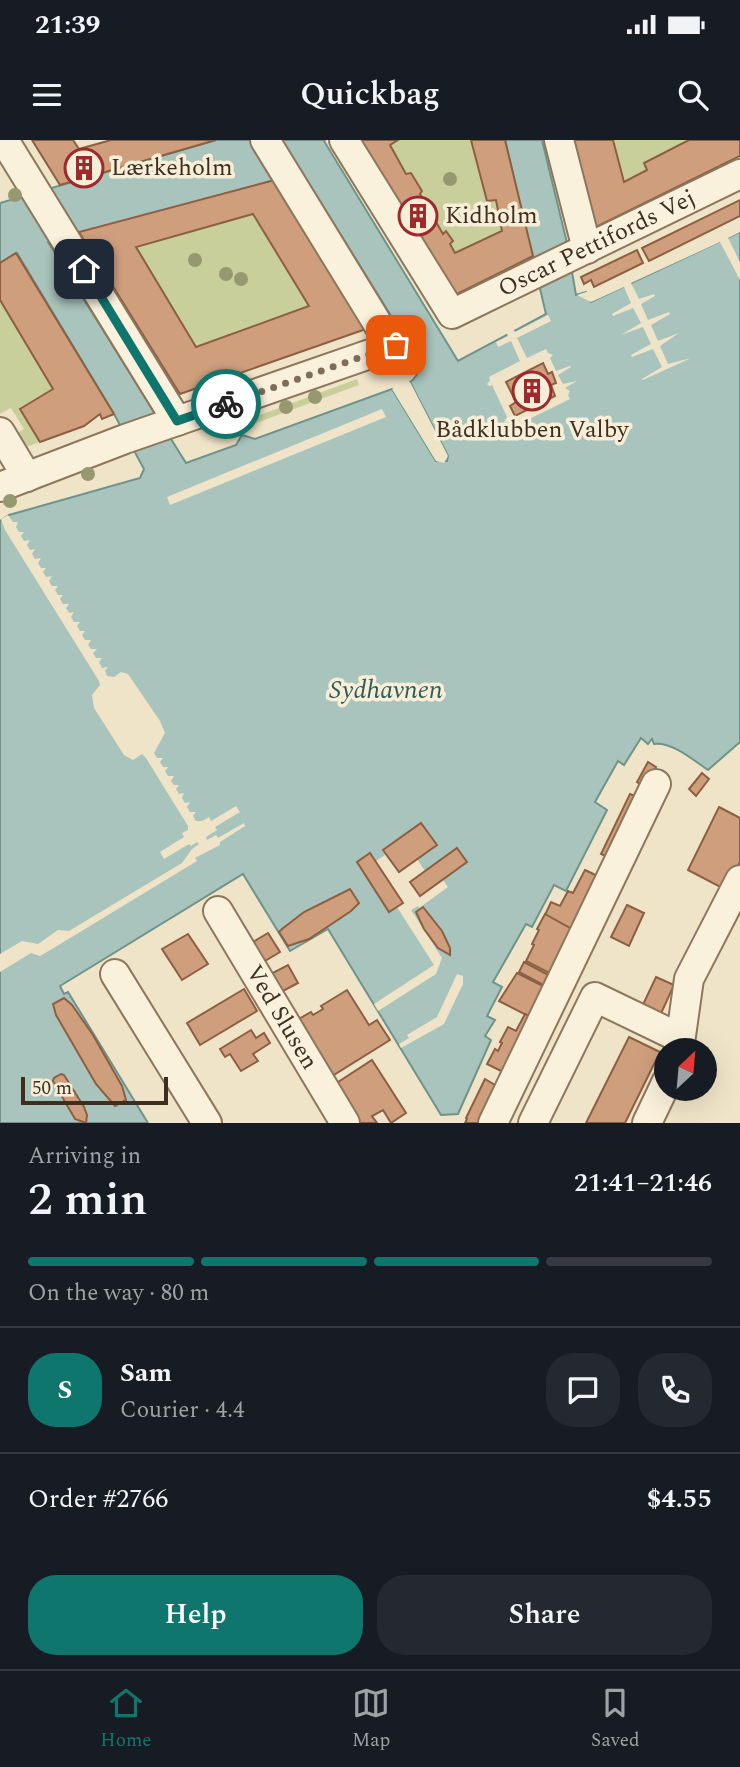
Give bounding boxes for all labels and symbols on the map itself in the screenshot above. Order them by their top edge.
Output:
building icon: Lærkeholm [63,147,105,189]
place label: Lærkeholm [111,150,233,186]
street label: Oscar Pettifords Vej [492,180,702,307]
building icon: Kidholm [397,195,439,237]
place label: Kidholm [445,198,538,234]
pin [54,239,114,299]
pin [366,315,426,375]
courier [191,369,261,439]
building icon: Bådklubben Valby [511,370,553,412]
place label: Bådklubben Valby [435,412,630,448]
water label: Sydhavnen [329,670,443,710]
street label: Ved Slusen [236,958,327,1077]
north arrow [654,1038,718,1101]
scale bar [21,1074,168,1106]

